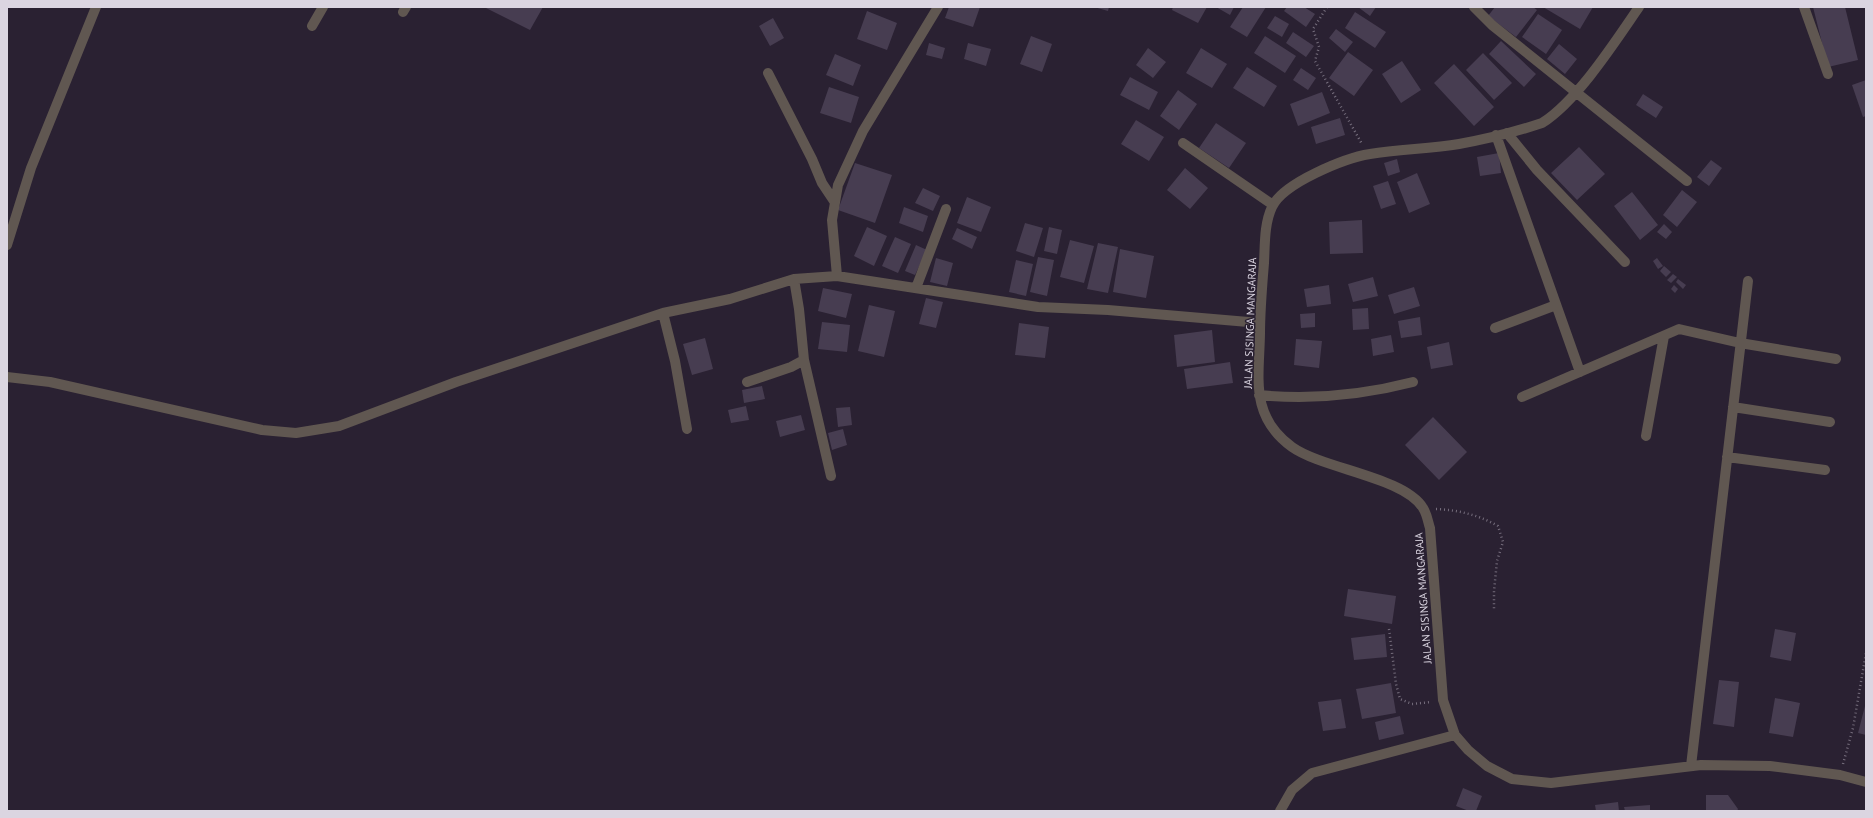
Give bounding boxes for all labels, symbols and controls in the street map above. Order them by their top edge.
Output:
street label: JALAN SISINGA MANGARAJA [1241,257,1259,390]
street label: JALAN SISINGA MANGARAJA [1411,531,1435,665]

